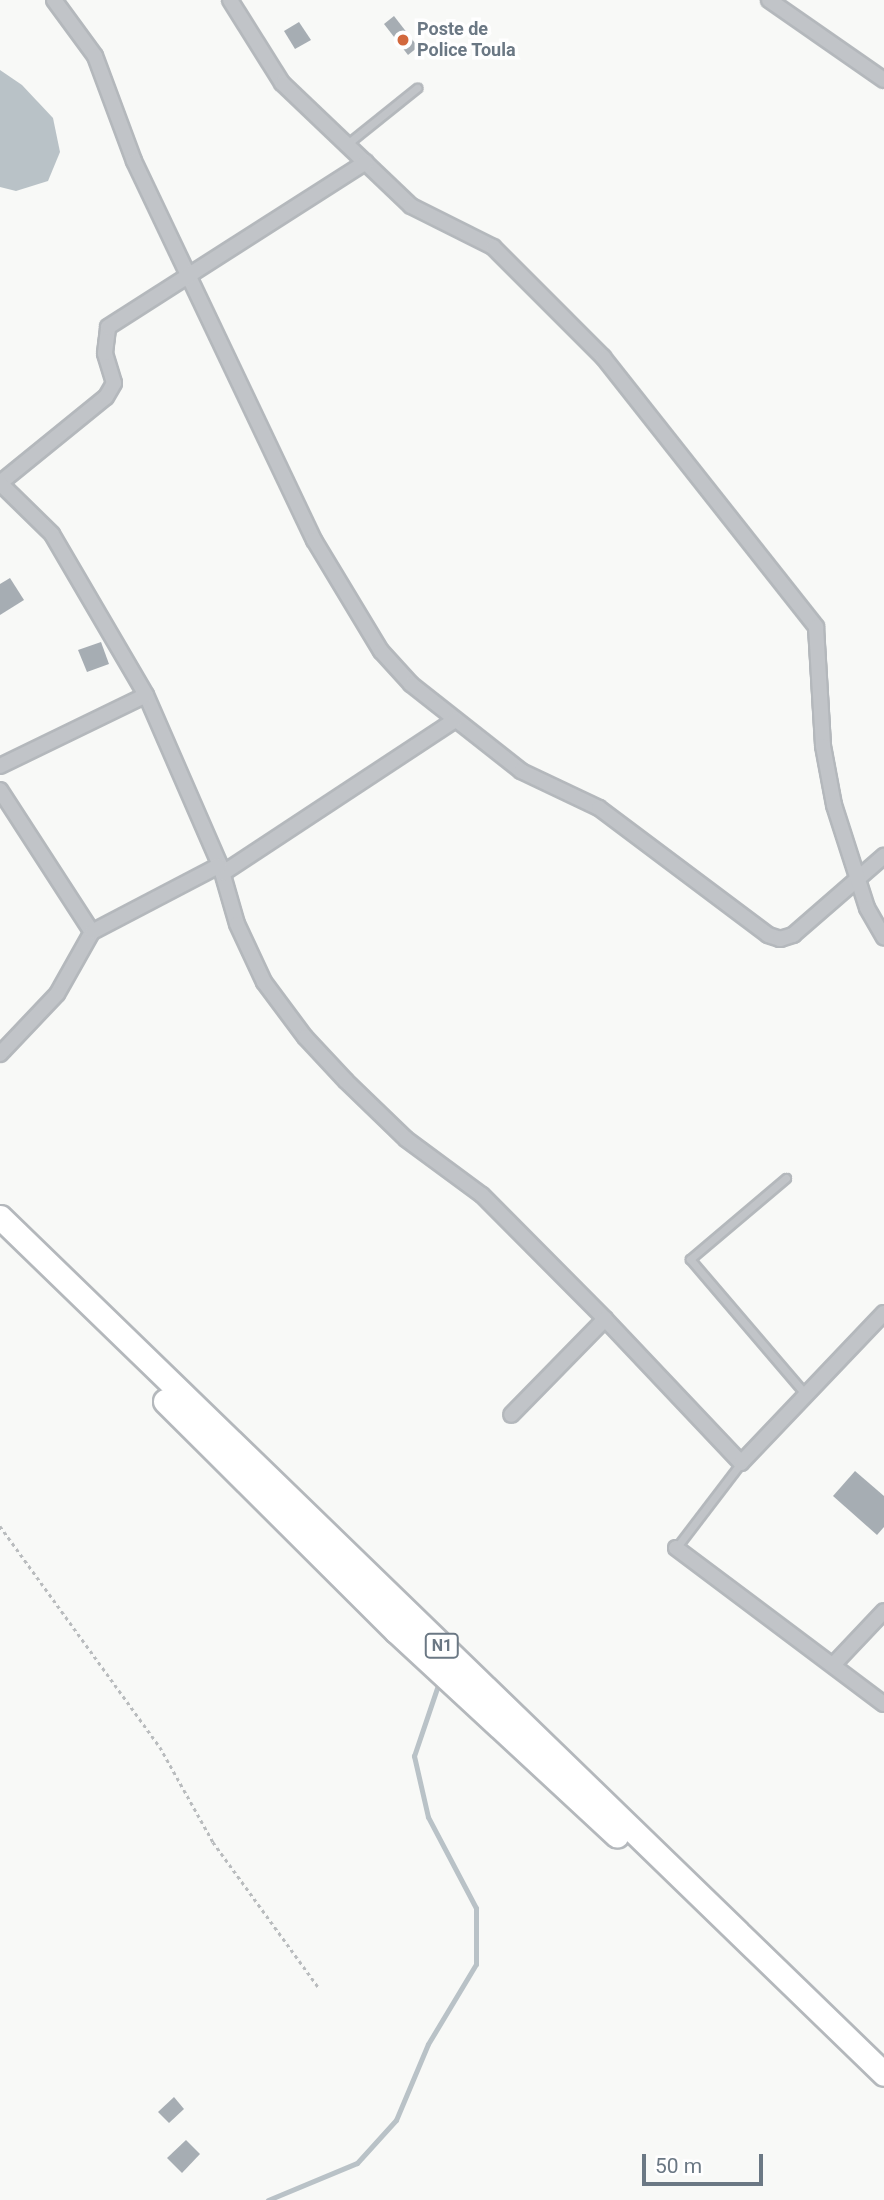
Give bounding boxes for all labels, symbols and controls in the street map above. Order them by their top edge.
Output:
place label: Poste de Police Toula [417,19,516,61]
marker: Poste de Police Toula [395,32,411,48]
road number: N1 [424,1634,460,1658]
scale bar [646,2140,767,2184]
text: 50 m [655,2154,702,2178]

